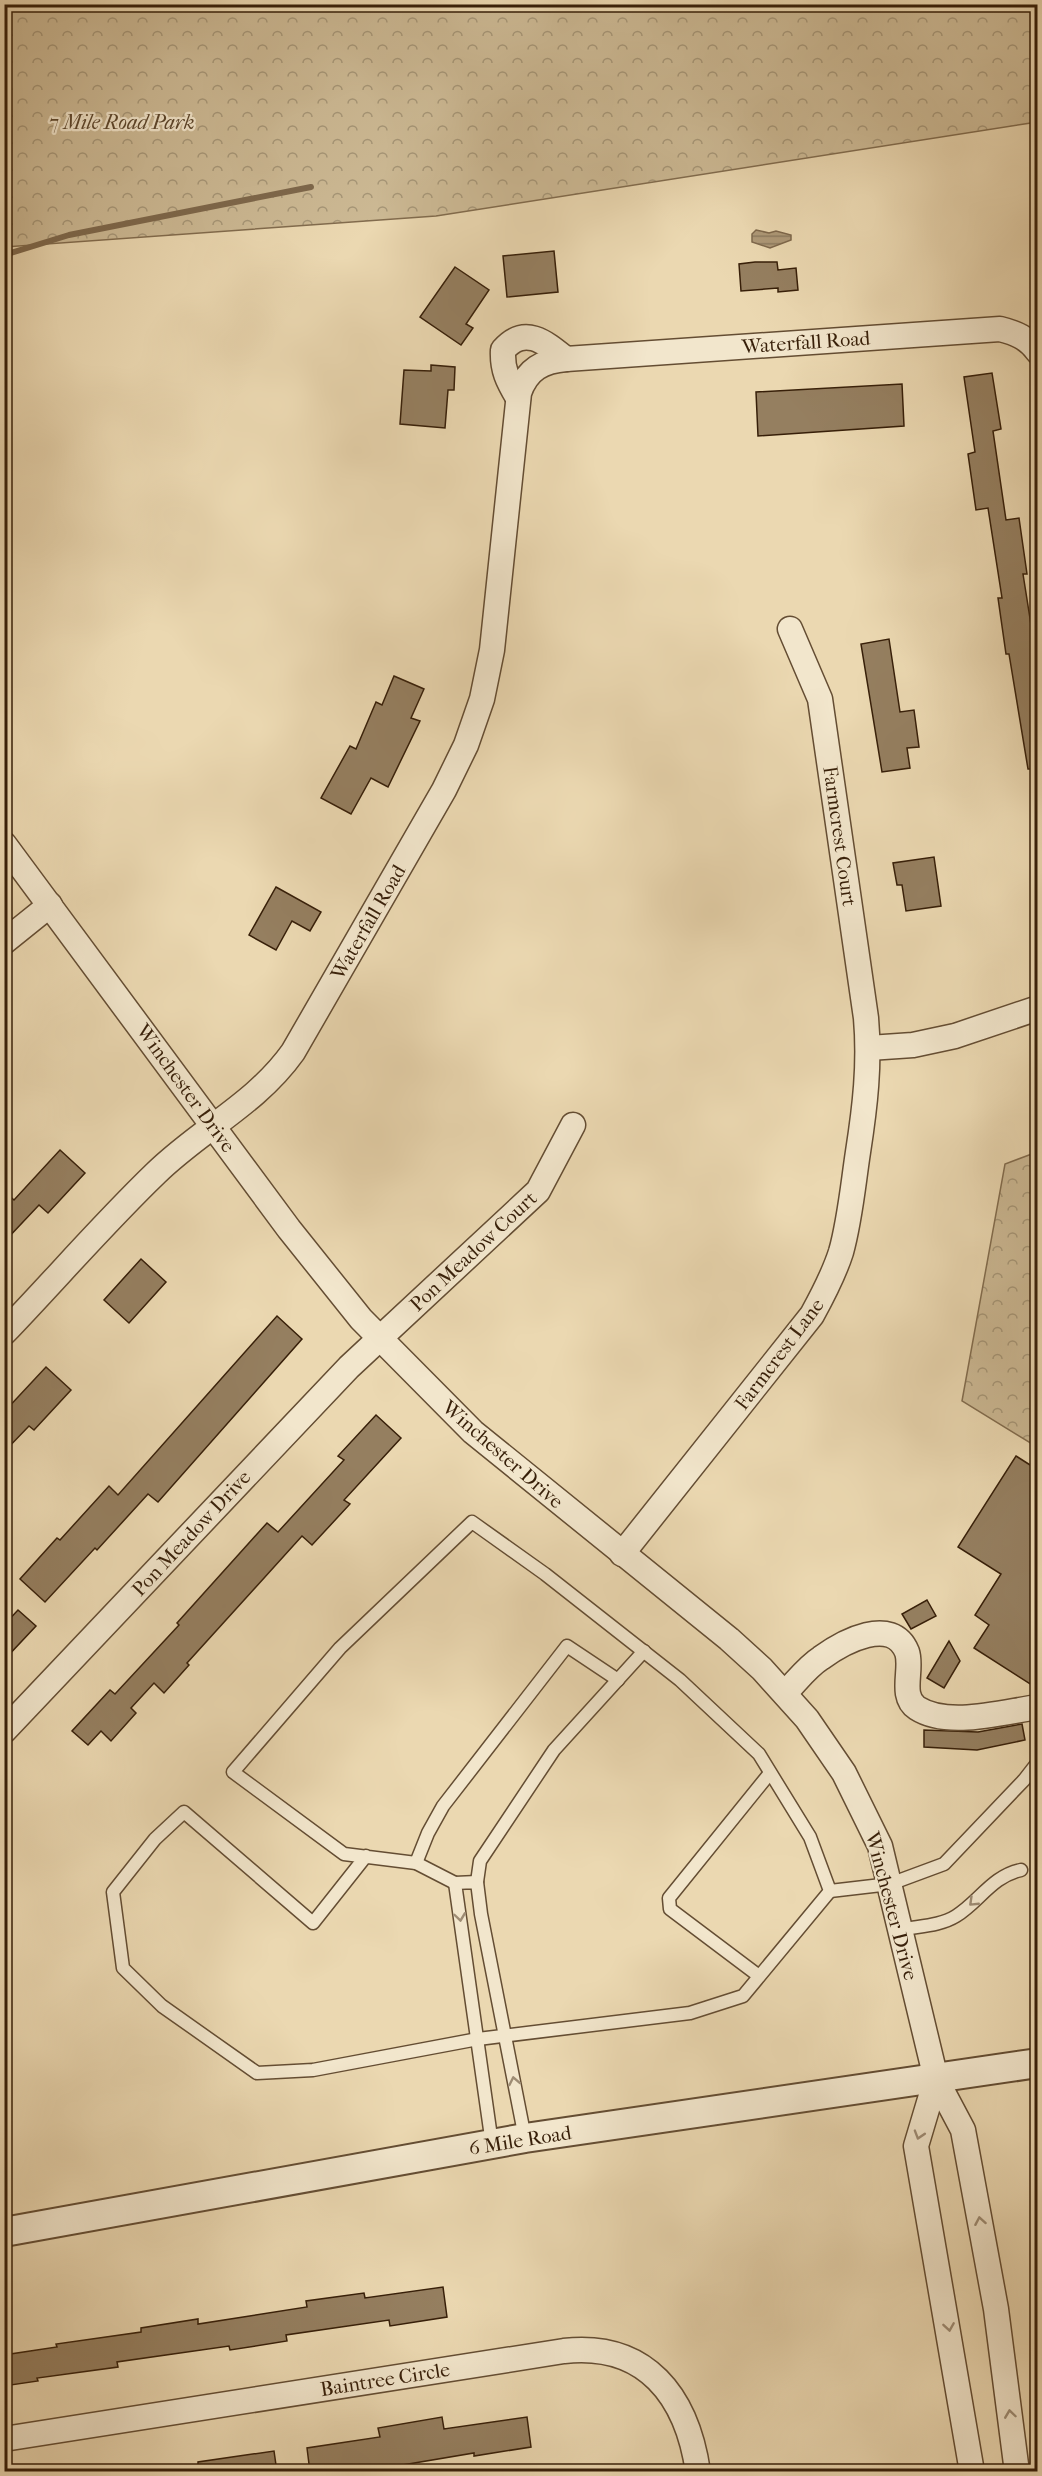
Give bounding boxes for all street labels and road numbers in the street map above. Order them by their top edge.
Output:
street label: Waterfall Road [740,326,872,359]
street label: Farmcrest Court [818,764,861,908]
street label: Waterfall Road [326,860,411,985]
street label: Winchester Drive [131,1019,240,1157]
street label: Pon Meadow Court [405,1187,542,1316]
street label: Farmcrest Lane [730,1294,829,1415]
street label: Winchester Drive [437,1395,568,1513]
street label: Pon Meadow Drive [127,1466,256,1601]
street label: Winchester Drive [860,1828,922,1983]
street label: 6 Mile Road [467,2121,574,2160]
street label: Baintree Circle [319,2358,452,2401]

